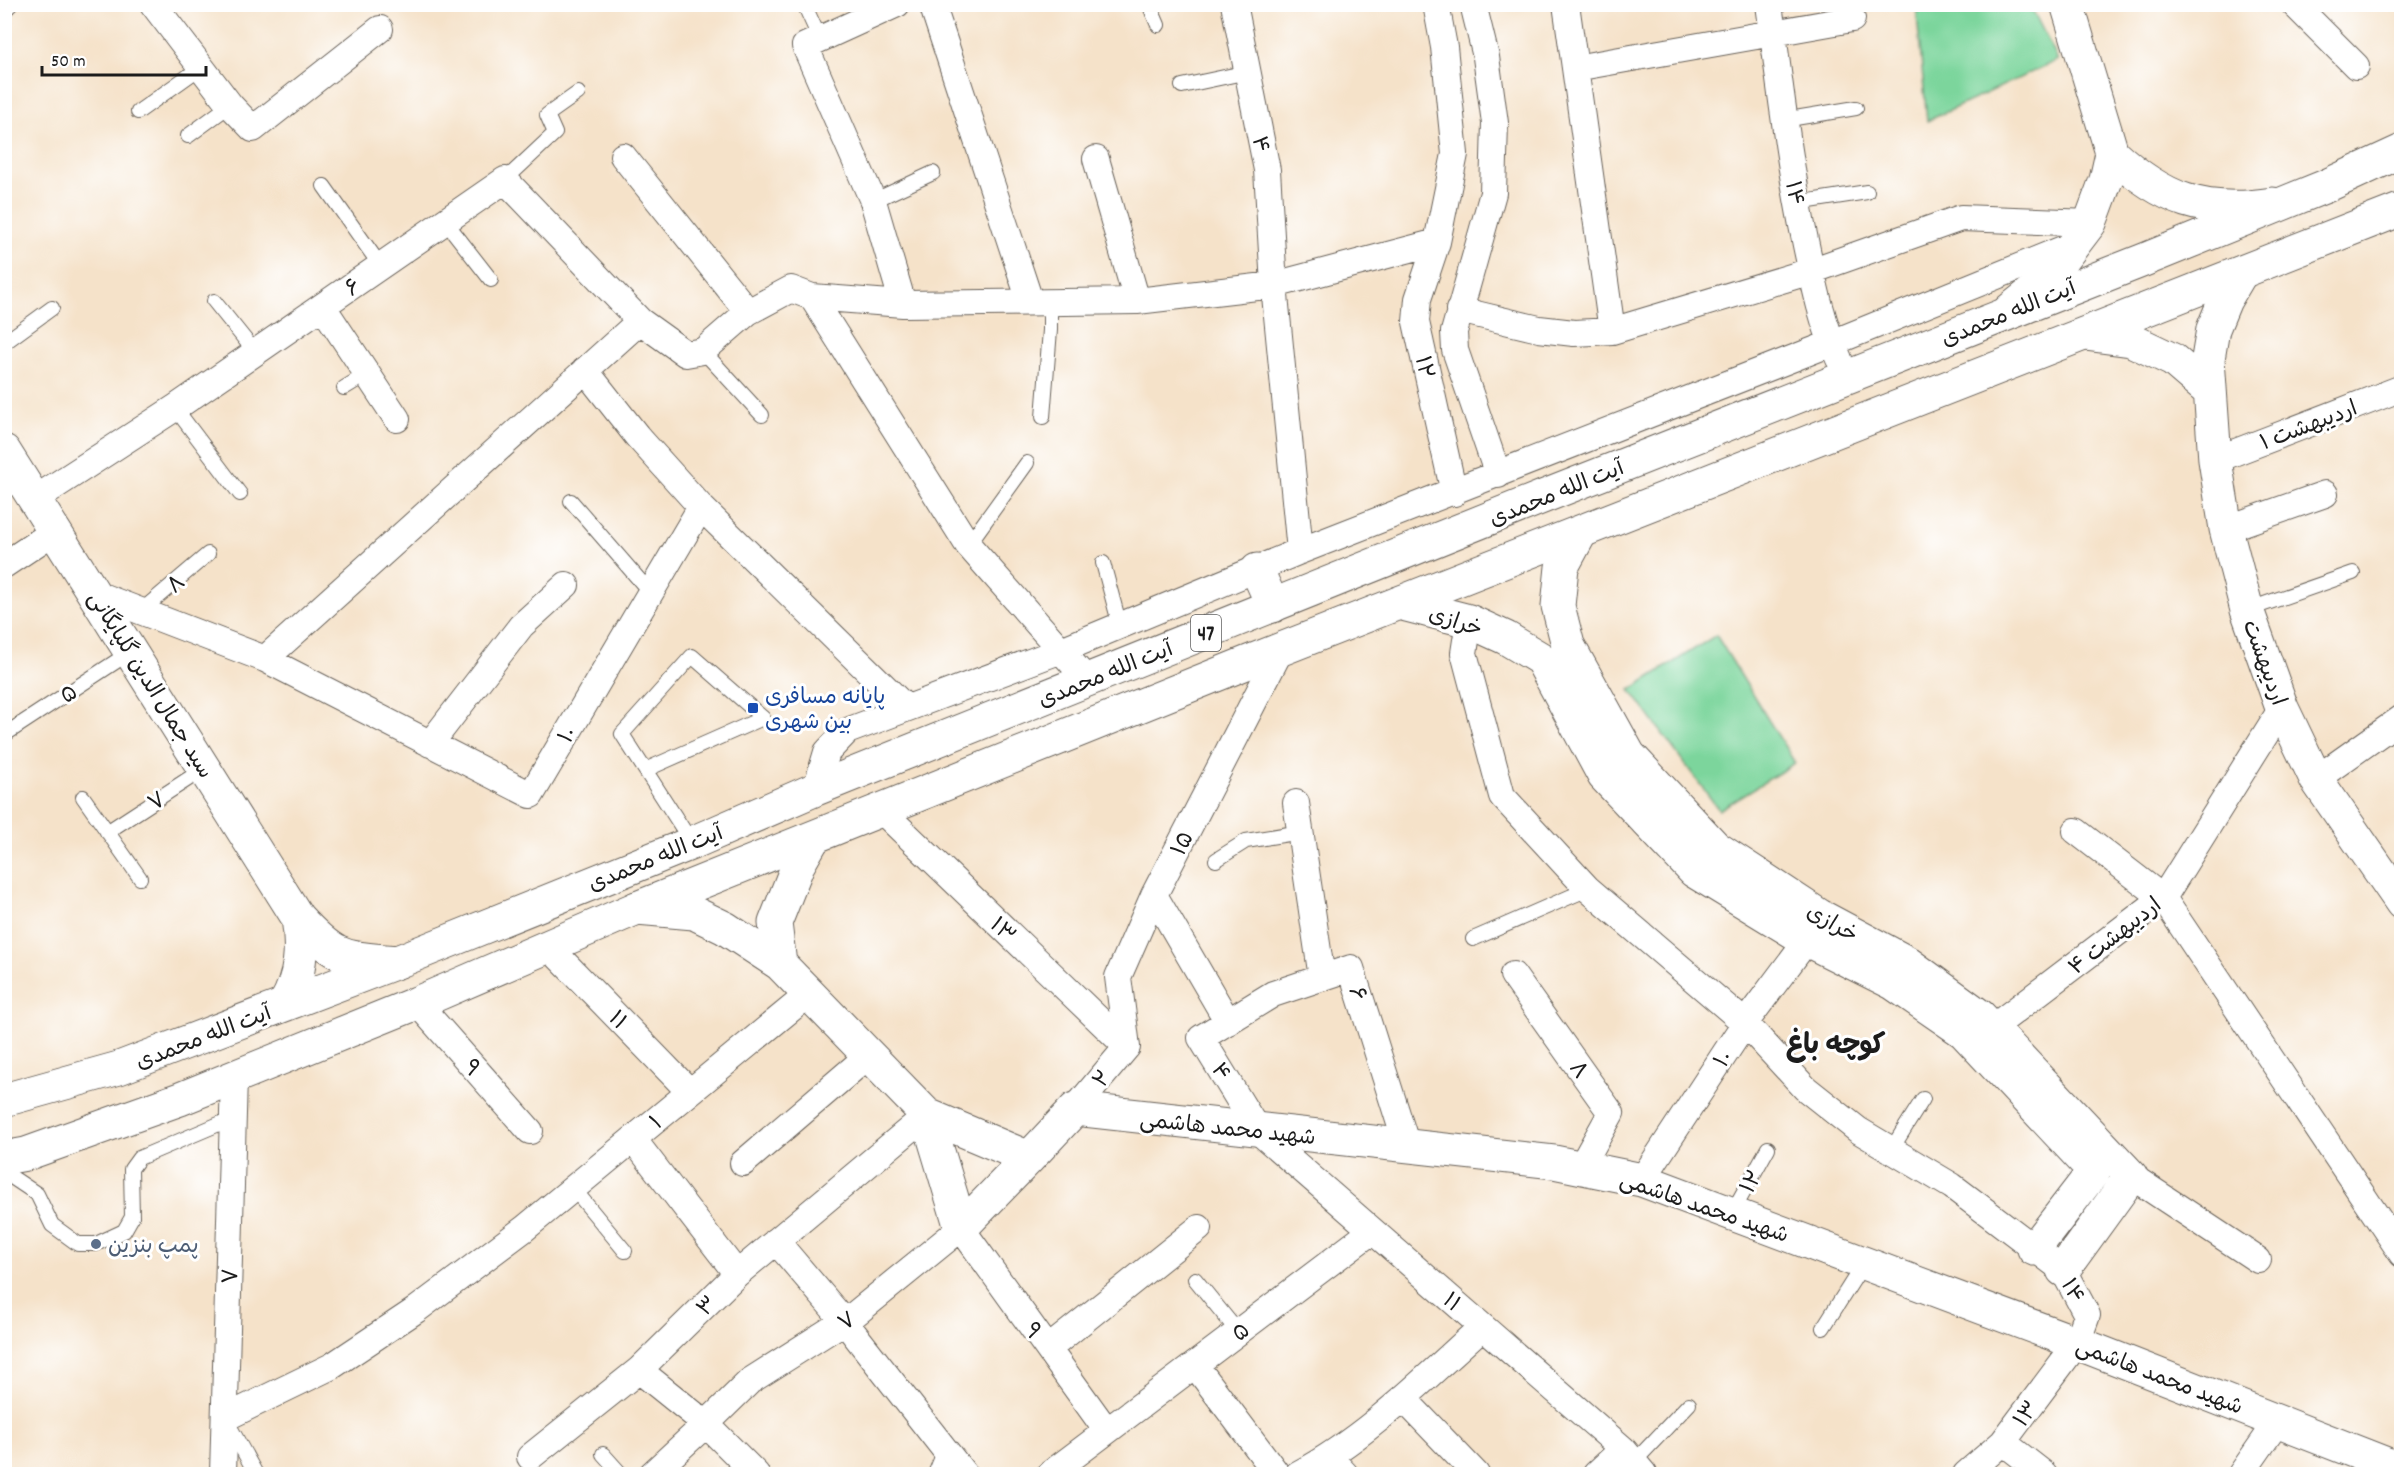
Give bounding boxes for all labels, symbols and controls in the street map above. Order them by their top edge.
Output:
scale bar [42,39,206,77]
text: 50 m [51,50,86,75]
street label: ۴ [1242,134,1275,156]
street label: ۱۴ [1775,179,1810,208]
street label: ۶ [340,272,369,305]
street label: آیت الله محمدی [1937,273,2083,356]
street label: ۱۲ [1405,353,1440,382]
street label: اردیبهشت ۱ [2256,394,2362,460]
street label: آیت الله محمدی [1485,453,1631,536]
street label: ۸ [161,569,193,602]
street label: سید جمال الدین گلپایگانی [79,586,219,785]
street label: خرازی [1424,600,1486,647]
road number: 47 [1191,615,1221,651]
street label: اردیبهشت [2233,616,2293,710]
street label: آیت الله محمدی [1034,634,1180,717]
street label: ۵ [55,679,85,713]
place label: پایانه مسافری بین شهری [765,683,885,739]
marker: پایانه مسافری بین شهری [746,701,760,715]
street label: ۱۰ [552,721,586,750]
street label: ۷ [143,786,173,820]
street label: آیت الله محمدی [584,818,730,901]
street label: ۱۵ [1165,827,1203,862]
street label: اردیبهشت ۴ [2063,891,2169,984]
street label: خرازی [1800,898,1863,952]
street label: ۱۳ [981,911,1022,952]
street label: ۶ [1339,983,1372,1005]
street label: آیت الله محمدی [132,999,278,1079]
street label: ۱۱ [600,1005,633,1038]
district label: کوچه باغ [1787,1027,1886,1068]
street label: ۱۰ [1708,1045,1742,1075]
street label: ۹ [454,1054,487,1085]
street label: ۸ [1560,1056,1594,1086]
street label: ۴ [1201,1058,1237,1088]
street label: ۲ [1087,1065,1120,1096]
street label: شهید محمد هاشمی [1138,1106,1317,1155]
street label: ۱ [644,1109,670,1138]
street label: ۱۲ [1734,1165,1772,1200]
street label: شهید محمد هاشمی [1615,1166,1792,1253]
place label: پمپ بنزین [108,1232,199,1263]
marker: پمپ بنزین [89,1237,103,1251]
street label: ۷ [217,1268,248,1284]
street label: ۱۴ [2051,1273,2090,1310]
street label: ۱۱ [1435,1287,1467,1321]
street label: ۳ [691,1290,726,1325]
street label: ۷ [833,1306,863,1340]
street label: ۹ [1015,1317,1048,1347]
street label: ۵ [1227,1317,1258,1351]
street label: شهید محمد هاشمی [2071,1332,2247,1424]
street label: ۱۳ [2008,1395,2048,1435]

